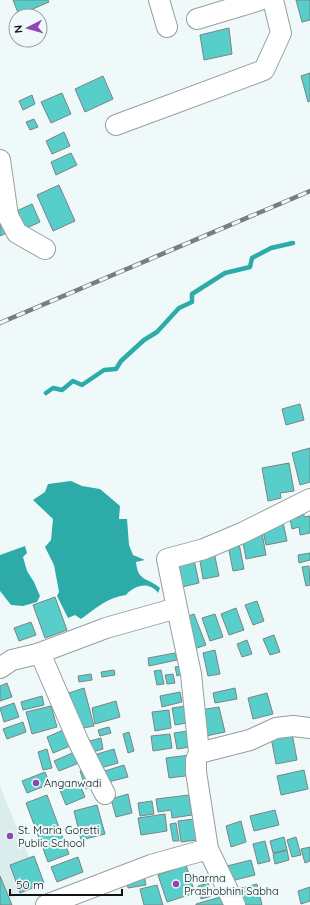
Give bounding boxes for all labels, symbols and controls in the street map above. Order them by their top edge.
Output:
north arrow [8,8,48,48]
text: N [11,24,25,34]
place label: Anganwadi [44,776,101,790]
marker: Anganwadi [31,778,41,788]
place label: St. Maria Goretti Public School [18,823,99,850]
marker: St. Maria Goretti Public School [5,831,15,841]
scale bar [10,871,122,897]
place label: Dharma Prashobhini Sabha [184,871,279,898]
text: 50 m [16,877,44,892]
marker: Dharma Prashobhini Sabha [171,879,181,889]

